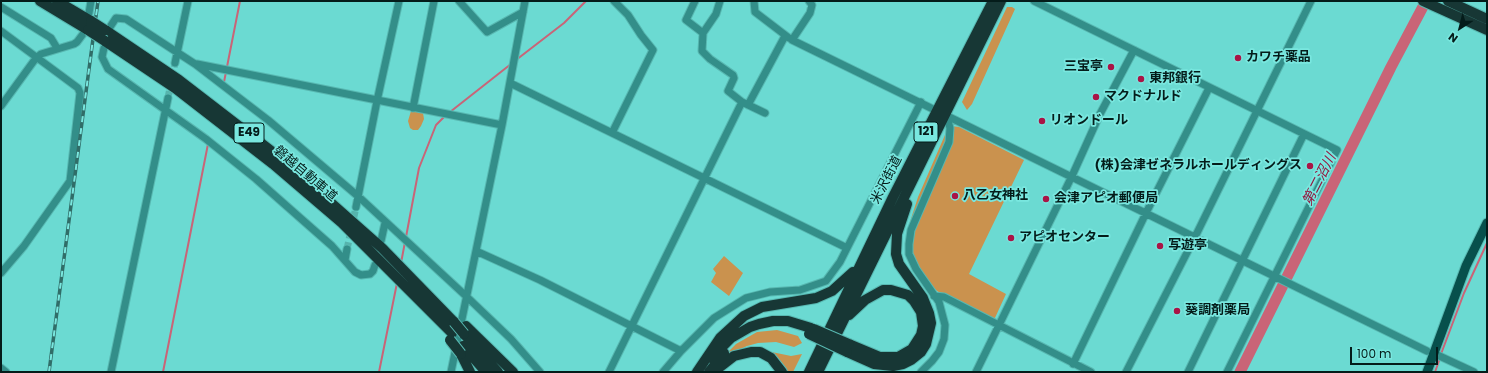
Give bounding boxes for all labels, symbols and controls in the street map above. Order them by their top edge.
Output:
north arrow [1440,8,1480,48]
text: N [1445,29,1461,47]
place label: カワチ薬品 [1246,50,1311,66]
marker: カワチ薬品 [1233,53,1243,63]
place label: 三宝亭 [1064,59,1103,75]
marker: 三宝亭 [1106,62,1116,72]
place label: 東邦銀行 [1149,71,1201,87]
marker: 東邦銀行 [1136,74,1146,84]
place label: マクドナルド [1104,89,1182,105]
marker: マクドナルド [1091,92,1101,102]
place label: リオンドール [1050,113,1128,129]
marker: リオンドール [1037,116,1047,126]
road number: 121 [914,122,938,142]
road number: E49 [234,123,264,143]
street label: 磐越自動車道 [270,143,340,205]
water label: 第二沼川 [1300,151,1340,209]
street label: 米沢街道 [868,153,906,207]
place label: (株)会津ゼネラルホールディングス [1095,158,1302,174]
marker: (株)会津ゼネラルホールディングス [1305,161,1315,171]
place label: 八乙女神社 [963,188,1028,204]
marker: 八乙女神社 [950,191,960,201]
place label: 会津アピオ郵便局 [1054,191,1158,207]
marker: 会津アピオ郵便局 [1041,194,1051,204]
place label: アピオセンター [1019,230,1110,246]
marker: アピオセンター [1006,233,1016,243]
place label: 写遊亭 [1168,238,1207,254]
marker: 写遊亭 [1155,241,1165,251]
place label: 葵調剤薬局 [1185,303,1250,319]
marker: 葵調剤薬局 [1172,306,1182,316]
scale bar [1352,339,1440,365]
text: 100 m [1357,345,1391,362]

